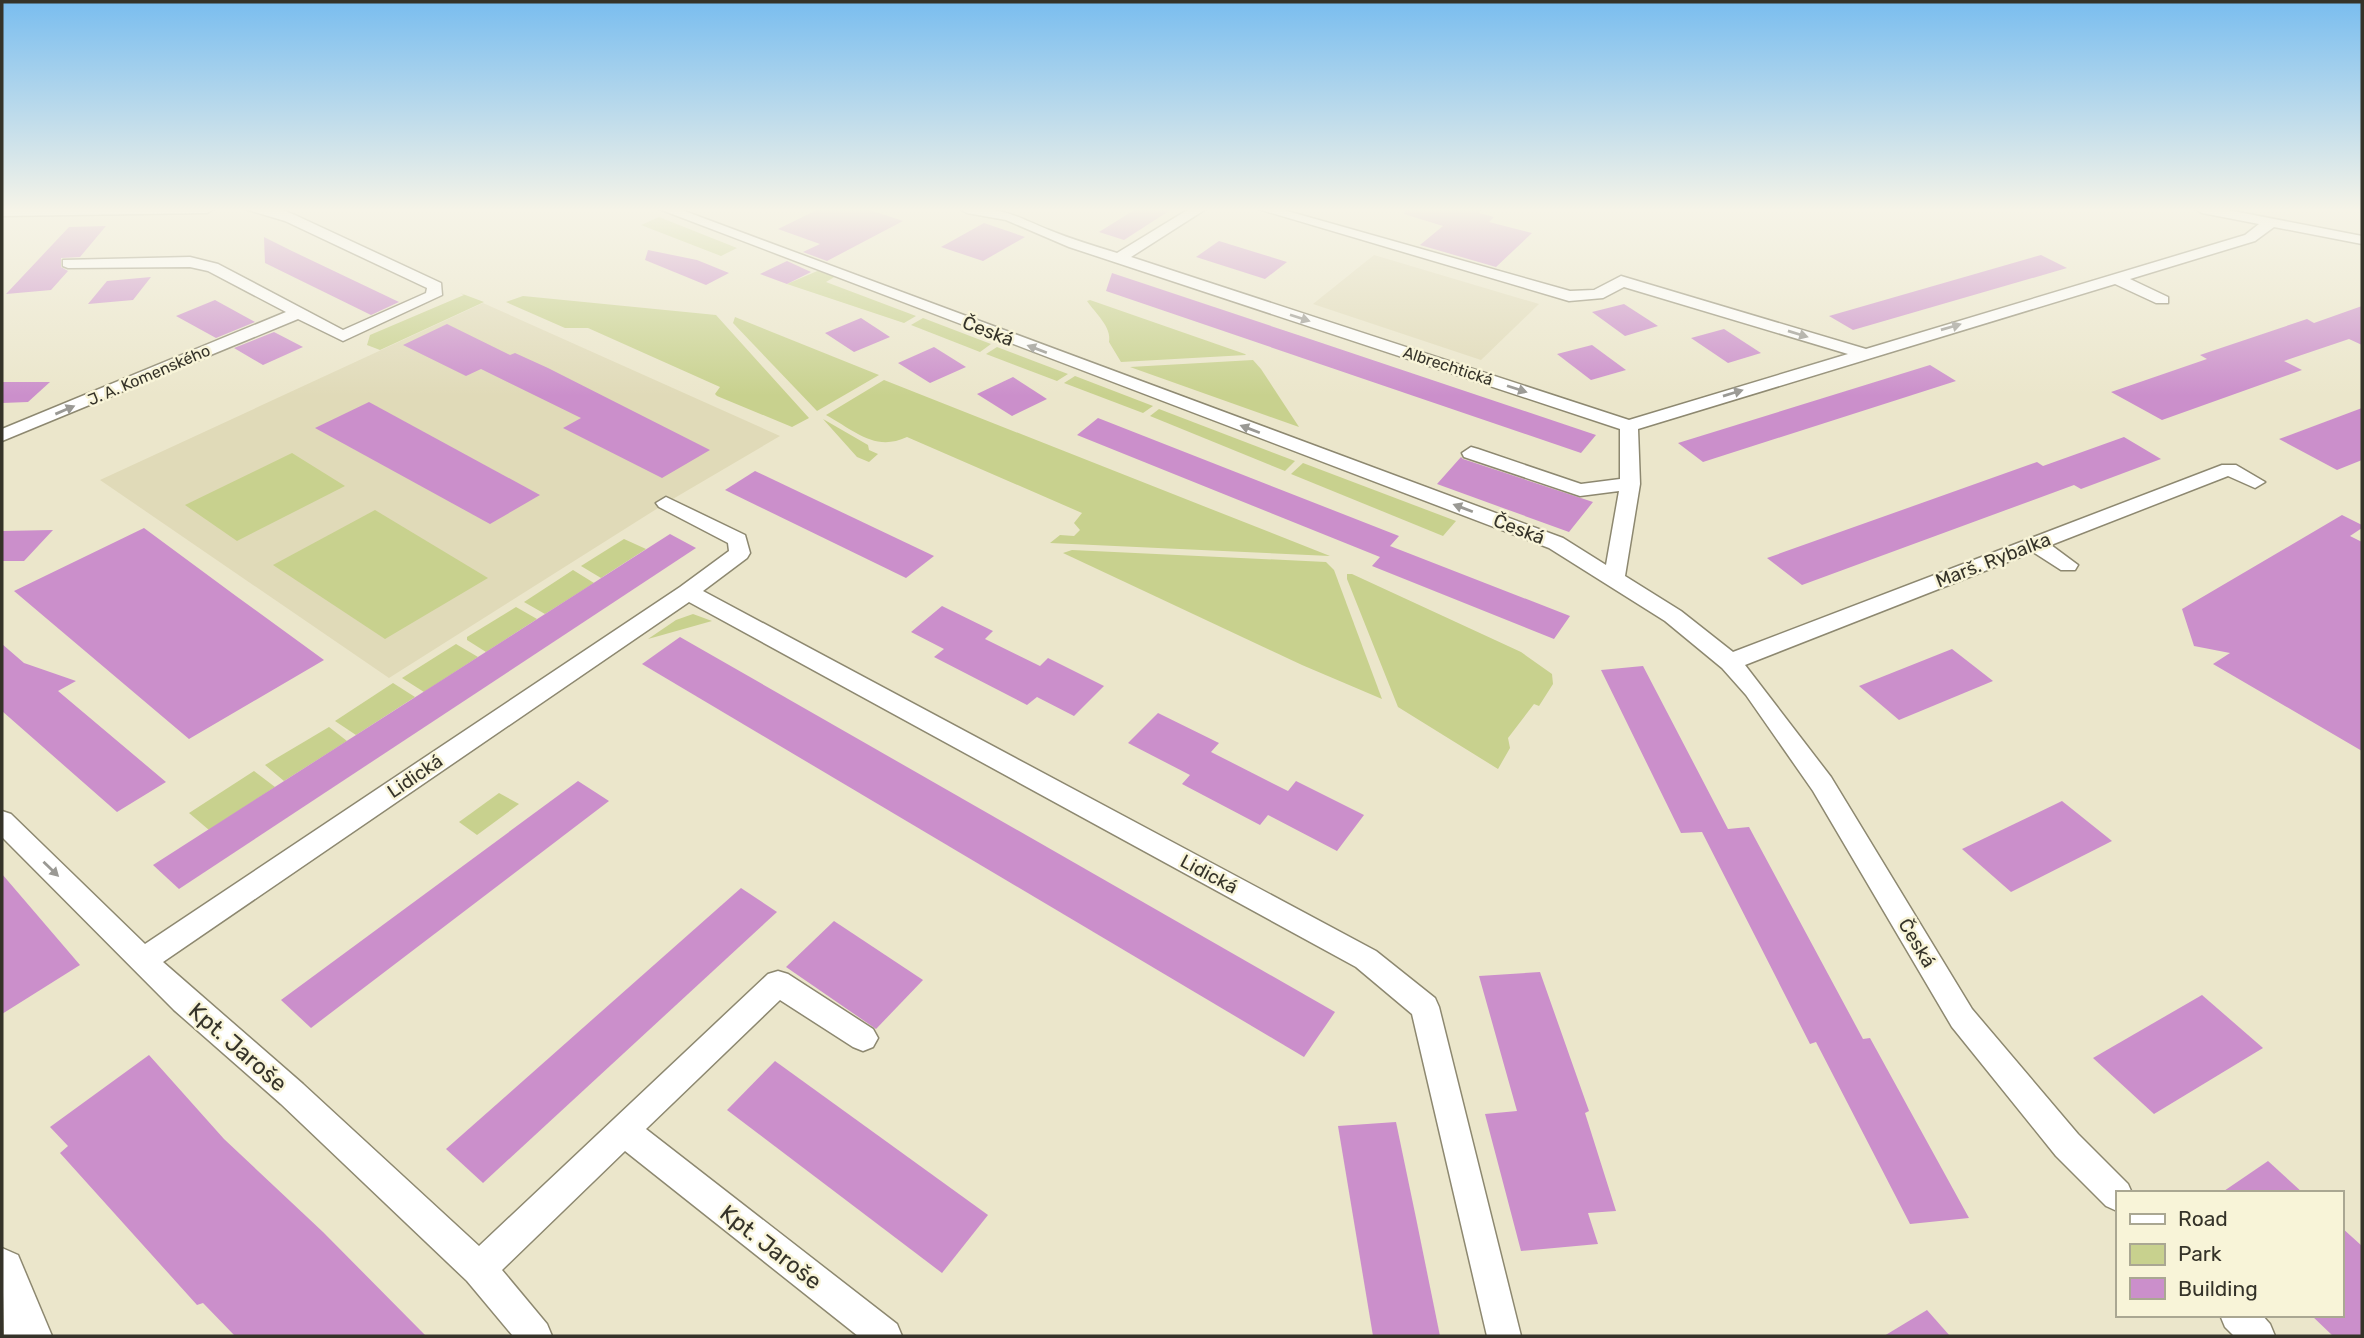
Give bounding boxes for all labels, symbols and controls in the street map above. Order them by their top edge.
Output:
street label: Česká [959,311,1017,351]
one-way arrow [1290,313,1311,323]
one-way arrow [1941,322,1962,332]
one-way arrow [1788,329,1809,339]
street label: J. A. Komenského [85,341,213,409]
one-way arrow [1026,343,1047,354]
street label: Albrechtická [1401,343,1495,389]
one-way arrow [1506,384,1527,395]
one-way arrow [1723,388,1744,398]
one-way arrow [55,405,76,416]
one-way arrow [1239,423,1260,434]
one-way arrow [1452,503,1473,514]
street label: Česká [1490,509,1548,549]
street label: Marš. Rybalka [1932,528,2054,592]
street label: Lidická [383,749,447,803]
street label: Lidická [1176,849,1242,899]
one-way arrow [42,860,59,876]
street label: Česká [1893,914,1941,972]
street label: Kpt. Jaroše [183,997,293,1097]
legend [2116,1191,2343,1317]
street label: Kpt. Jaroše [715,1199,827,1295]
text: Road [2178,1206,2228,1231]
text: Park [2178,1241,2222,1266]
text: Building [2178,1276,2258,1301]

